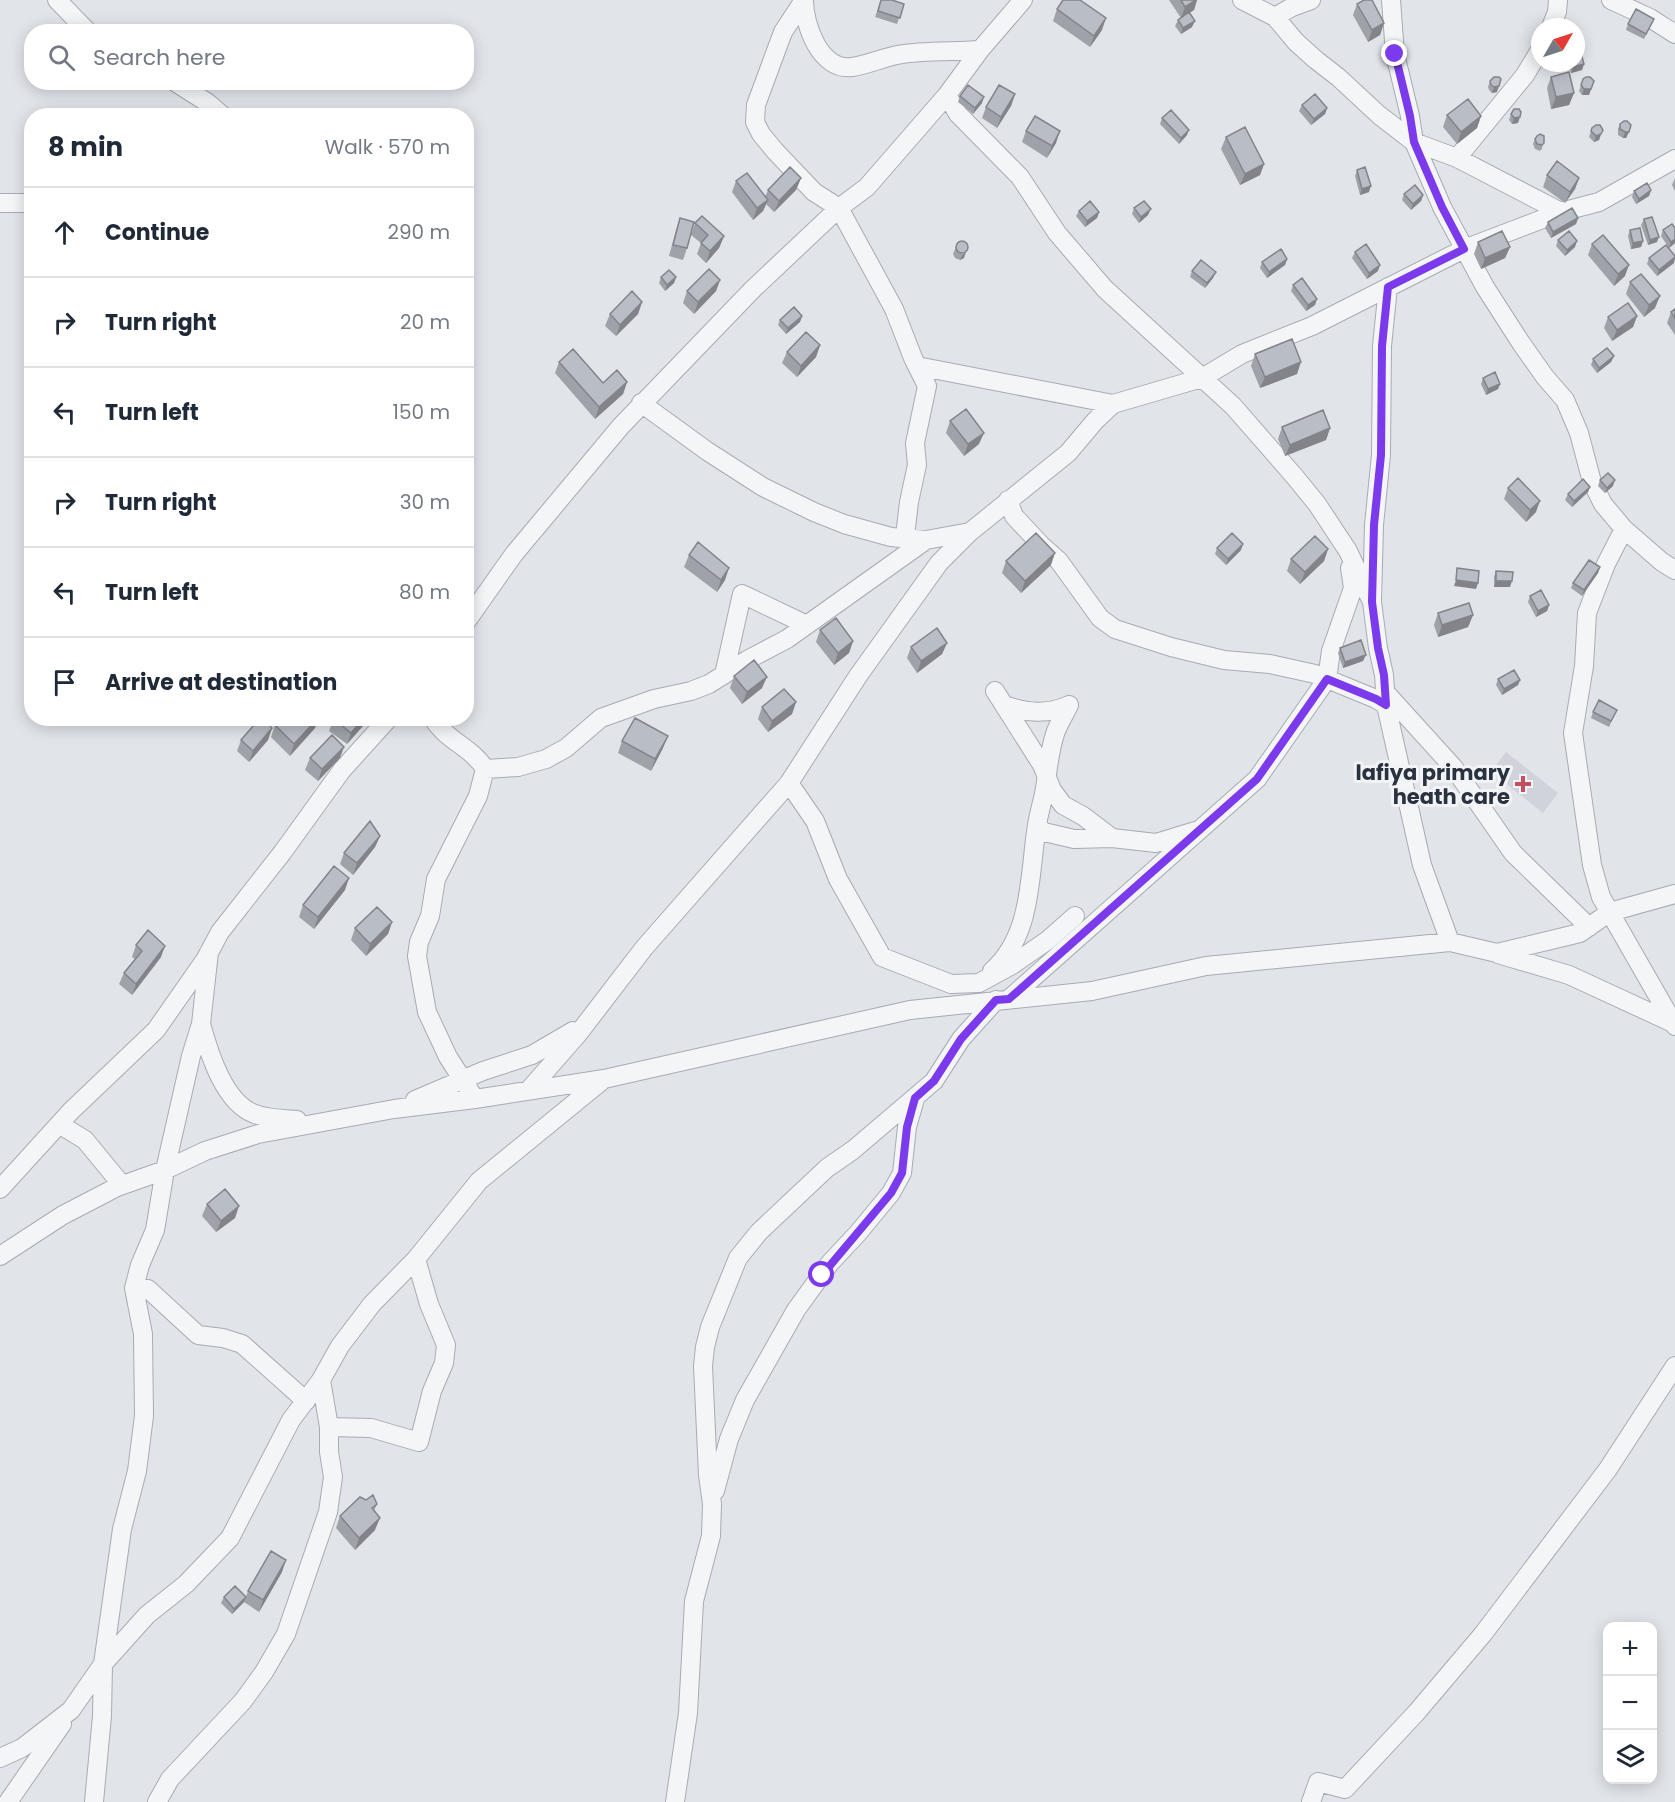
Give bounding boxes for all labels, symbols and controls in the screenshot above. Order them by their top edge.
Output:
north arrow [1531,18,1585,72]
search box [24,24,474,90]
route end [1381,40,1407,66]
icon: search [45,41,78,74]
text: Search here [93,42,226,73]
text: 8 min [48,129,123,165]
text: Walk · 570 m [325,133,450,161]
icon: ahead [48,216,81,249]
text: Continue [105,217,209,248]
text: 290 m [387,218,450,246]
icon: right [48,306,81,339]
text: Turn right [105,307,216,338]
text: 20 m [400,308,450,336]
icon: left [48,396,81,429]
text: Turn left [105,397,199,428]
text: 150 m [393,398,450,426]
icon: right [48,486,81,519]
text: Turn right [105,487,216,518]
text: 30 m [400,488,450,516]
icon: left [48,576,81,609]
text: Turn left [105,577,199,608]
text: 80 m [399,578,450,606]
icon: arrive [48,666,81,699]
text: Arrive at destination [105,667,337,698]
place label: lafiya primary heath care [1356,758,1511,811]
marker: lafiya primary heath care [1514,775,1532,793]
route start [808,1261,834,1287]
map controls [1603,1622,1657,1784]
button: + [1603,1622,1657,1676]
button: − [1603,1676,1657,1730]
button: layers [1603,1730,1657,1784]

